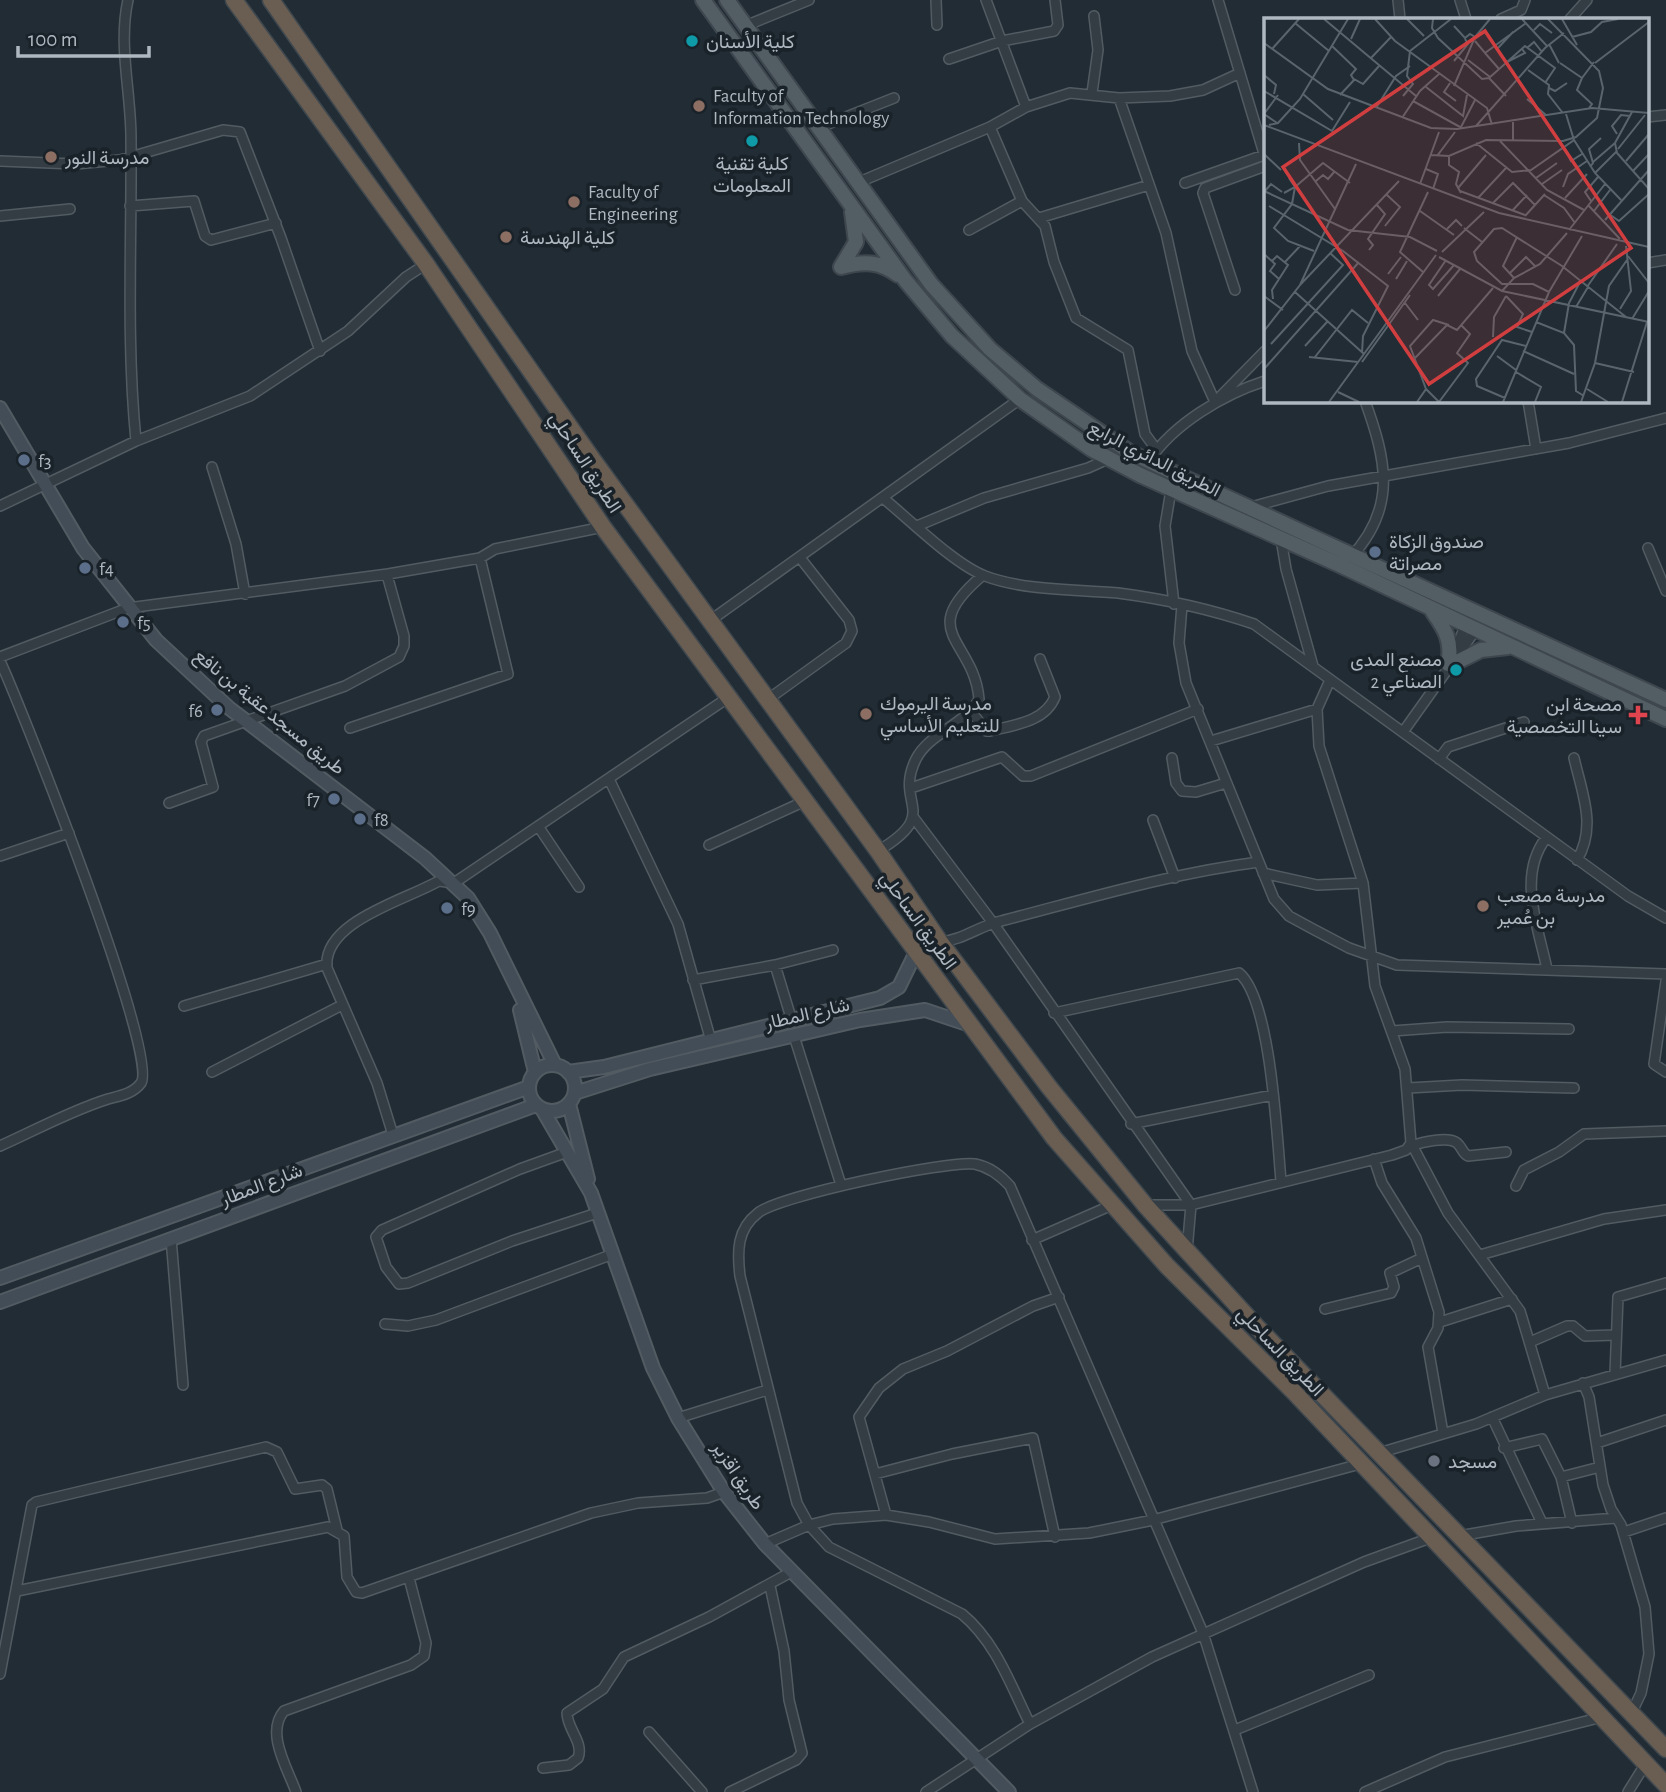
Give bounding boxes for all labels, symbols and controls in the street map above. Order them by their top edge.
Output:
scale bar [18,14,149,58]
inset map [1264,18,1648,402]
text: 100 m [28,29,78,50]
place label: كلية الأسنان [706,31,795,53]
marker: كلية الأسنان [684,33,700,49]
place label: Faculty of Information Technology [713,87,889,128]
marker: Faculty of Information Technology [691,98,707,114]
marker: كلية تقنية المعلومات [744,133,760,149]
marker: مدرسة النور [43,149,59,165]
place label: مدرسة النور [64,149,149,169]
place label: كلية تقنية المعلومات [713,155,791,197]
place label: Faculty of Engineering [588,183,678,224]
marker: Faculty of Engineering [566,194,582,210]
marker: كلية الهندسة [498,229,514,245]
place label: كلية الهندسة [520,229,615,249]
street label: الطريق الساحلي [541,409,624,519]
street label: الطريق الدائري الرابع [1083,418,1223,505]
marker: f3 [16,452,32,468]
place label: f3 [38,452,52,471]
place label: صندوق الزكاة مصراتة [1389,533,1484,575]
marker: صندوق الزكاة مصراتة [1367,544,1383,560]
marker: f4 [77,560,93,576]
place label: f4 [99,560,114,579]
marker: f5 [115,614,131,630]
place label: f5 [137,614,151,633]
street label: طريق مسجد عقبة بن نافع [188,646,348,781]
place label: مصنع المدى الصناعي 2 [1350,651,1442,697]
marker: مصنع المدى الصناعي 2 [1448,662,1464,678]
place label: مدرسة اليرموك للتعليم الأساسي [880,695,1000,741]
place label: مصحة ابن سينا التخصصية [1507,696,1622,738]
place label: f6 [188,702,203,721]
marker: f6 [209,702,225,718]
marker: مصحة ابن سينا التخصصية [1628,705,1648,725]
marker: مدرسة اليرموك للتعليم الأساسي [858,706,874,722]
place label: f7 [306,791,320,810]
marker: f7 [326,791,342,807]
marker: f8 [352,811,368,827]
place label: f8 [374,811,389,830]
street label: الطريق الساحلي [872,868,959,976]
place label: مدرسة مصعب بن عُمير [1496,887,1605,929]
marker: مدرسة مصعب بن عُمير [1475,898,1491,914]
marker: f9 [439,900,455,916]
place label: f9 [461,900,476,919]
street label: شارع المطار [762,995,852,1036]
street label: شارع المطار [217,1161,306,1212]
street label: الطريق الساحلي [1229,1304,1327,1404]
street label: طريق اقزير [707,1437,767,1514]
marker: مسجد [1426,1453,1442,1469]
place label: مسجد [1448,1453,1497,1473]

